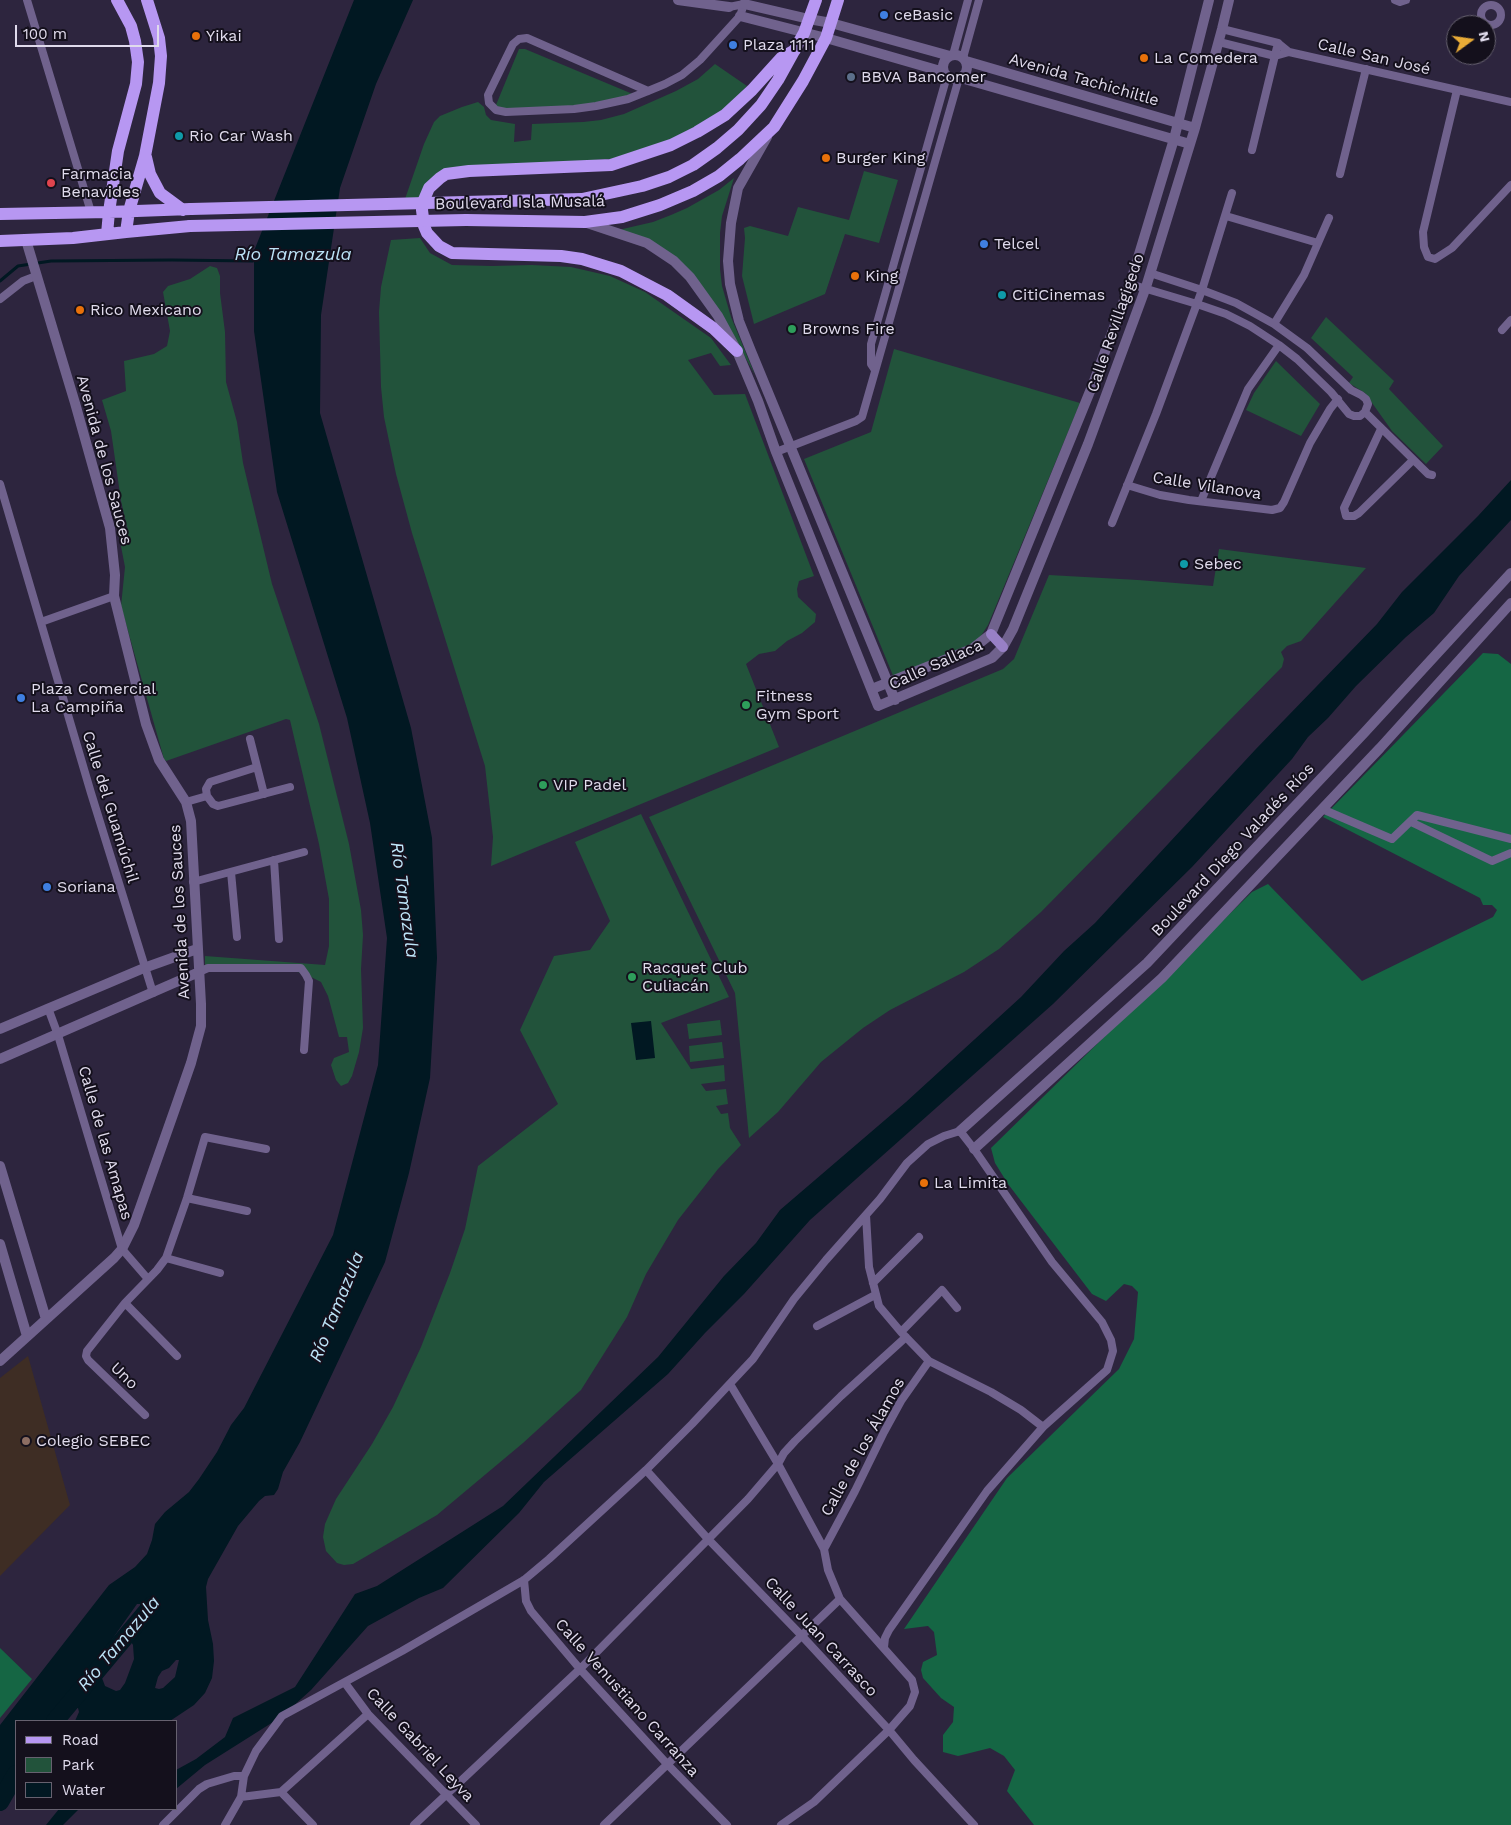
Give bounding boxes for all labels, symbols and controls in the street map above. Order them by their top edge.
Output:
place label: ceBasic [894,5,953,25]
marker: ceBasic [878,9,890,21]
scale bar [18,15,161,47]
north arrow [1446,15,1496,65]
text: 100 m [23,25,67,43]
place label: Yikai [206,26,242,46]
marker: Yikai [190,30,202,42]
text: N [1476,30,1494,44]
place label: Plaza 1111 [743,35,815,55]
street label: Calle San José [1316,35,1432,79]
marker: Plaza 1111 [727,39,739,51]
place label: La Comedera [1154,48,1258,68]
street label: Avenida Tachichiltle [1007,49,1161,111]
marker: La Comedera [1138,52,1150,64]
place label: BBVA Bancomer [861,67,986,87]
marker: BBVA Bancomer [845,71,857,83]
place label: Rio Car Wash [189,126,293,146]
marker: Rio Car Wash [173,130,185,142]
place label: Burger King [836,148,925,168]
marker: Burger King [820,152,832,164]
place label: Farmacia Benavides [61,164,140,202]
marker: Farmacia Benavides [45,177,57,189]
street label: Boulevard Isla Musalá [435,192,605,214]
place label: Telcel [994,234,1039,254]
marker: Telcel [978,238,990,250]
water label: Río Tamazula [234,244,352,266]
street label: Calle Revillagigedo [1083,251,1149,395]
place label: King [865,266,898,286]
marker: King [849,270,861,282]
place label: CitiCinemas [1012,285,1105,305]
marker: CitiCinemas [996,289,1008,301]
place label: Rico Mexicano [90,300,202,320]
marker: Rico Mexicano [74,304,86,316]
place label: Browns Fire [802,319,895,339]
marker: Browns Fire [786,323,798,335]
street label: Avenida de los Sauces [72,373,136,547]
street label: Calle Vilanova [1151,468,1263,504]
place label: Sebec [1194,554,1242,574]
marker: Sebec [1178,558,1190,570]
street label: Calle Sallaca [886,636,986,694]
place label: Plaza Comercial La Campiña [31,679,156,717]
place label: Fitness Gym Sport [756,686,839,724]
marker: Plaza Comercial La Campiña [15,692,27,704]
marker: Fitness Gym Sport [740,699,752,711]
street label: Calle del Guamúchil [78,729,142,885]
street label: Boulevard Diego Valadés Ríos [1148,759,1318,941]
place label: VIP Padel [553,775,626,795]
marker: VIP Padel [537,779,549,791]
street label: Avenida de los Sauces [166,824,194,1000]
water label: Río Tamazula [385,841,423,959]
place label: Soriana [57,877,116,897]
marker: Soriana [41,881,53,893]
place label: Racquet Club Culiacán [642,958,747,996]
marker: Racquet Club Culiacán [626,971,638,983]
street label: Calle de las Amapas [74,1064,136,1222]
place label: La Limita [934,1173,1007,1193]
marker: La Limita [918,1177,930,1189]
water label: Río Tamazula [305,1249,369,1365]
street label: Uno [106,1358,142,1394]
street label: Calle de los Álamos [817,1374,909,1520]
place label: Colegio SEBEC [36,1431,150,1451]
marker: Colegio SEBEC [20,1435,32,1447]
street label: Calle Juan Carrasco [761,1573,881,1701]
water label: Río Tamazula [73,1592,165,1696]
street label: Calle Venustiano Carranza [551,1615,703,1781]
street label: Calle Gabriel Leyva [362,1684,478,1806]
legend [15,1720,178,1810]
text: Road [62,1731,99,1749]
text: Park [62,1756,94,1774]
text: Water [62,1781,105,1799]

